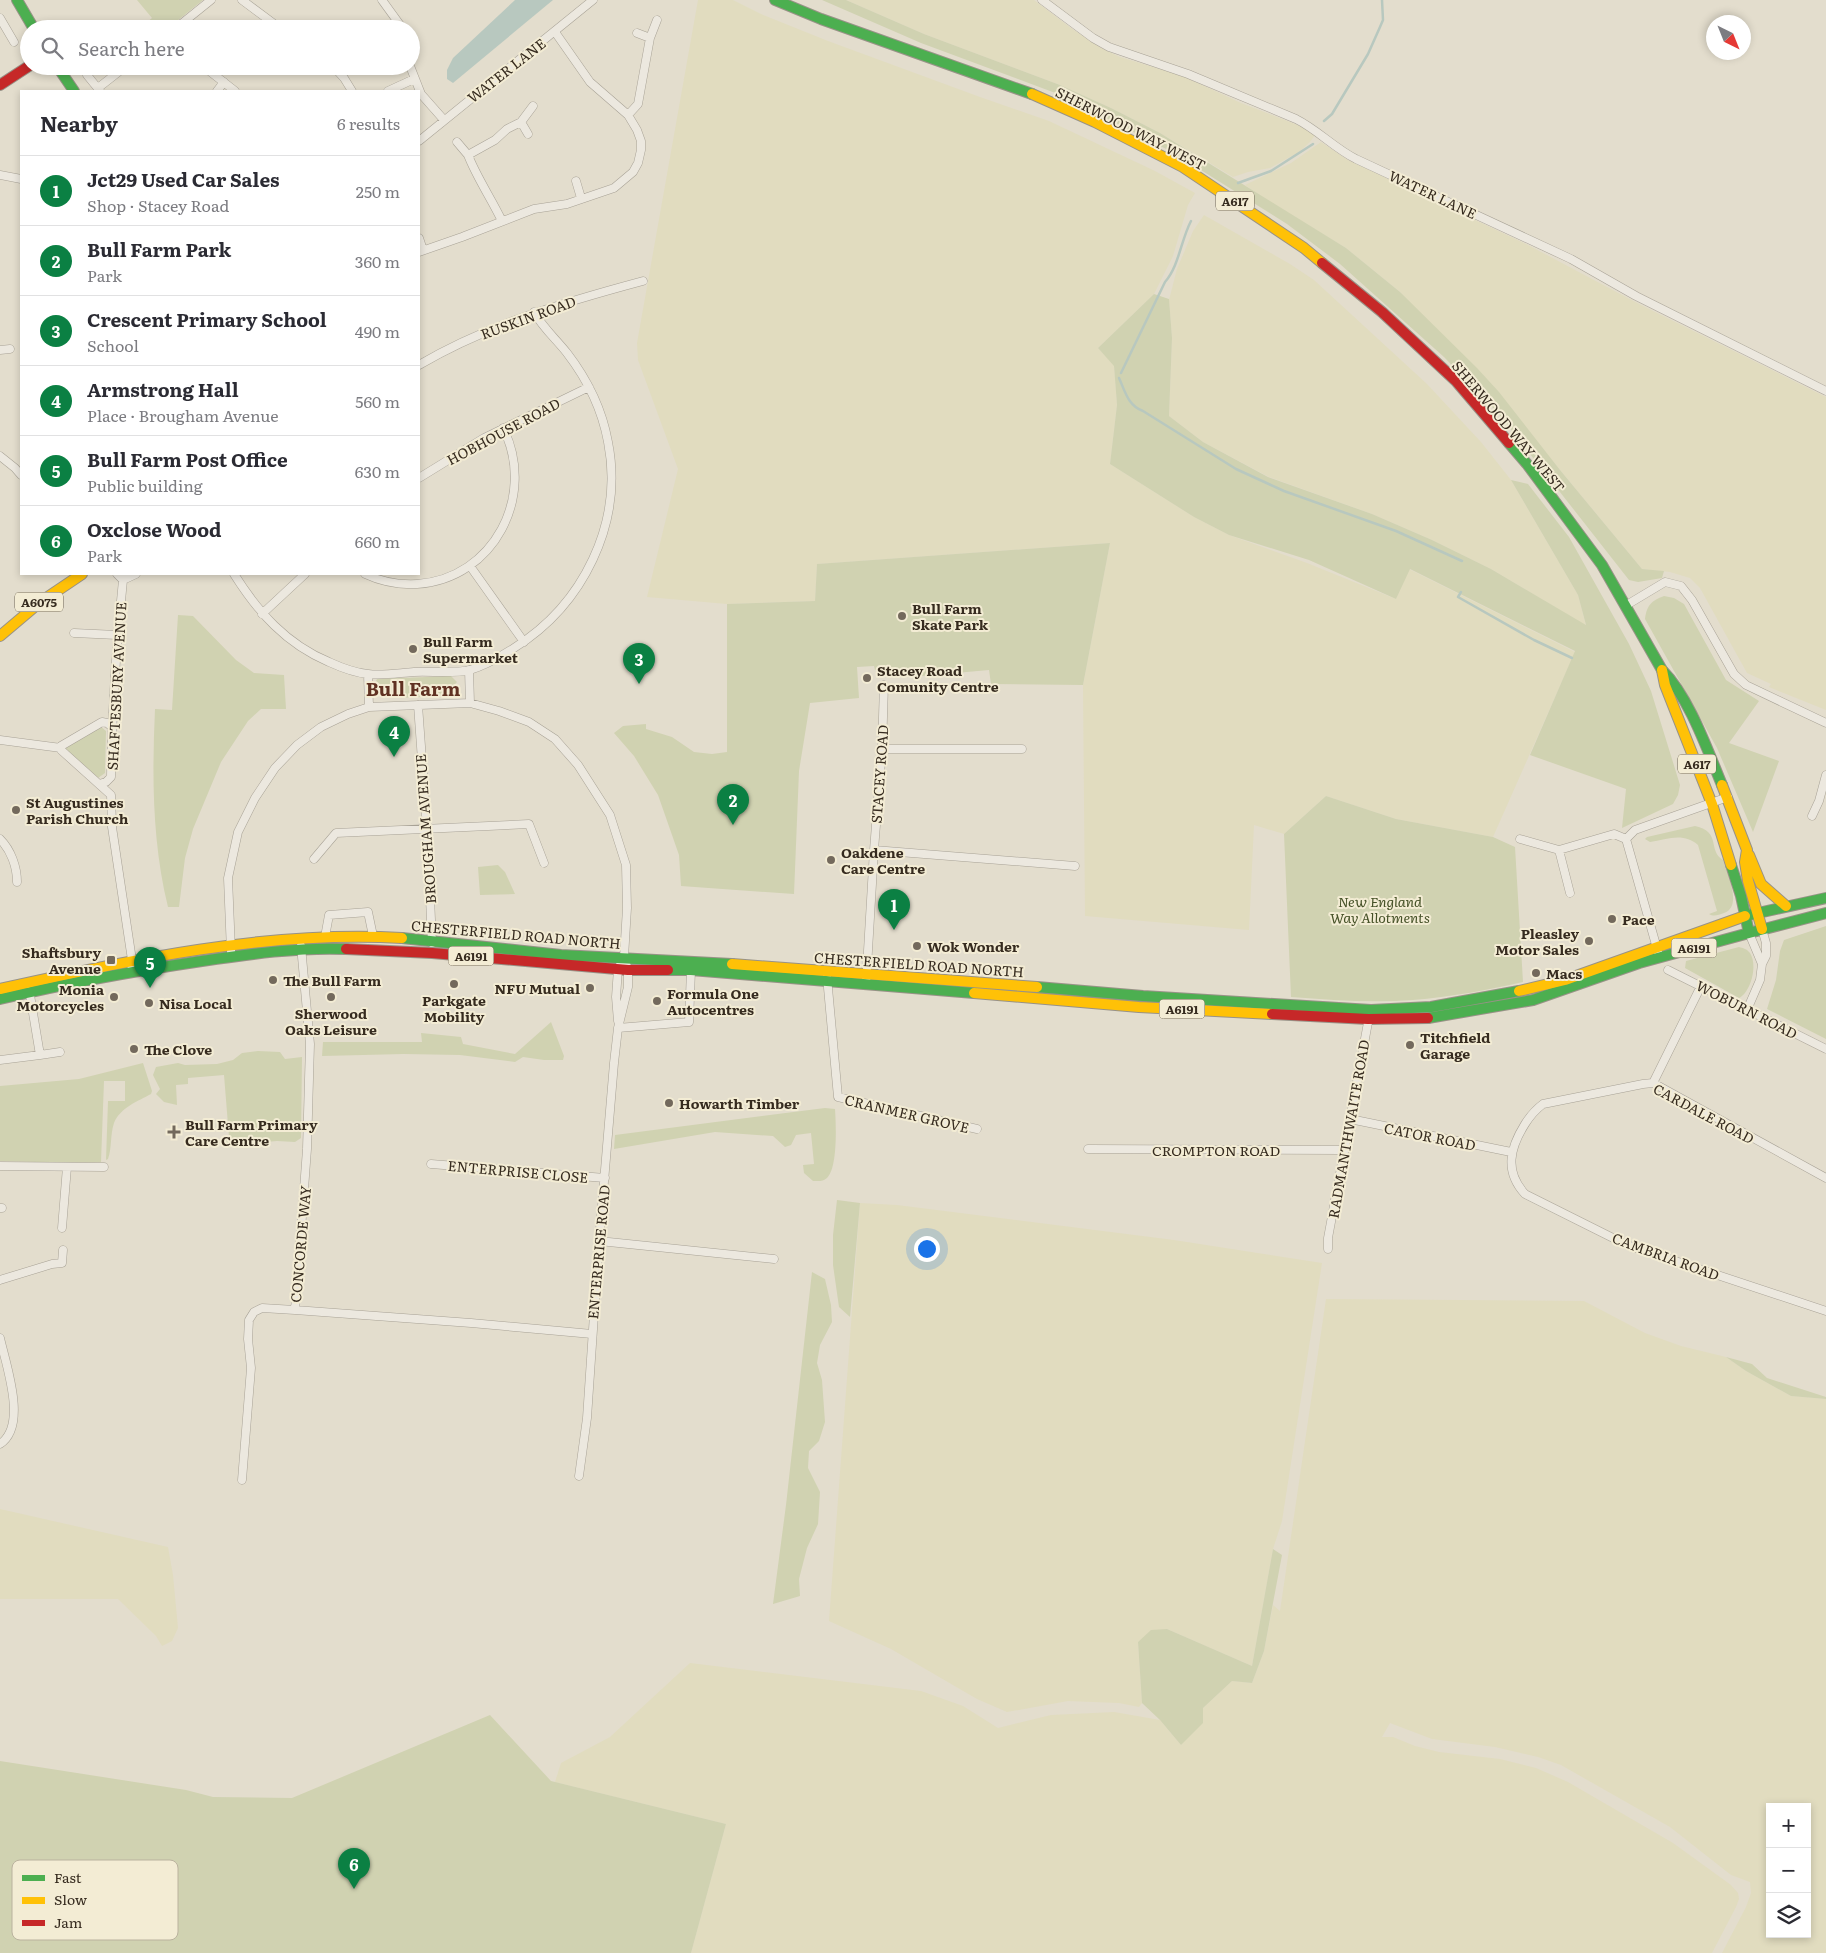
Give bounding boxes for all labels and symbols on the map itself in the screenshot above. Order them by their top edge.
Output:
north arrow [1706,15,1751,60]
street label: WATER LANE [463,33,550,107]
street label: SHERWOOD WAY WEST [1053,81,1209,175]
street label: WATER LANE [1386,165,1480,223]
road number: A617 [1216,192,1254,210]
street label: RUSKIN ROAD [477,290,579,344]
street label: SHERWOOD WAY WEST [1448,356,1570,496]
street label: HOBHOUSE ROAD [443,392,564,469]
road number: A6075 [15,592,63,612]
place label: Bull Farm Skate Park [912,598,989,634]
street label: SHAFTESBURY AVENUE [102,601,130,771]
marker: Bull Farm Skate Park [896,610,908,622]
place label: Bull Farm Supermarket [423,631,519,667]
marker: Bull Farm Supermarket [407,643,419,655]
pin: 3 [623,643,655,684]
place label: Stacey Road Comunity Centre [877,660,999,696]
marker: Stacey Road Comunity Centre [861,672,873,684]
district label: Bull Farm [366,674,460,702]
pin: 4 [378,716,410,757]
street label: STACEY ROAD [866,724,892,824]
street label: BROUGHAM AVENUE [410,753,440,905]
road number: A617 [1678,754,1716,774]
pin: 2 [717,784,749,825]
place label: St Augustines Parish Church [26,792,129,828]
marker: St Augustines Parish Church [10,804,22,816]
place label: Oakdene Care Centre [841,842,925,878]
marker: Oakdene Care Centre [825,854,837,866]
pin: 1 [878,889,910,930]
park label: New England Way Allotments [1330,891,1430,927]
place label: Pace [1622,909,1655,929]
marker: Pace [1606,913,1618,925]
street label: CHESTERFIELD ROAD NORTH [410,915,622,953]
place label: Pleasley Motor Sales [1495,923,1579,959]
marker: Pleasley Motor Sales [1583,935,1595,947]
place label: Wok Wonder [927,936,1020,956]
road number: A6191 [1672,938,1716,958]
marker: Wok Wonder [911,940,923,952]
place label: Shaftsbury Avenue [22,942,101,978]
road number: A6191 [448,946,494,966]
pin: 5 [134,947,166,988]
street label: CHESTERFIELD ROAD NORTH [813,947,1025,981]
marker: Shaftsbury Avenue [105,954,117,966]
place label: Macs [1546,963,1582,983]
marker: Macs [1530,967,1542,979]
place label: The Bull Farm [283,970,381,990]
marker: The Bull Farm [267,974,279,986]
street label: WOBURN ROAD [1693,975,1801,1043]
marker: Parkgate Mobility [448,978,460,990]
place label: NFU Mutual [494,978,580,998]
place label: Monia Motorcycles [17,979,105,1015]
marker: NFU Mutual [584,982,596,994]
place label: Formula One Autocentres [667,983,759,1019]
place label: Parkgate Mobility [422,990,486,1026]
marker: Monia Motorcycles [108,991,120,1003]
marker: Sherwood Oaks Leisure [325,991,337,1003]
place label: Nisa Local [159,993,232,1013]
marker: Formula One Autocentres [651,995,663,1007]
marker: Nisa Local [143,997,155,1009]
road number: A6191 [1160,1000,1204,1019]
place label: Sherwood Oaks Leisure [285,1003,377,1039]
place label: Titchfield Garage [1420,1027,1491,1063]
street label: RADMANTHWAITE ROAD [1322,1038,1374,1220]
place label: The Clove [144,1039,212,1059]
marker: Titchfield Garage [1404,1039,1416,1051]
marker: The Clove [128,1043,140,1055]
street label: CARDALE ROAD [1650,1078,1758,1148]
street label: CRANMER GROVE [843,1089,971,1137]
place label: Howarth Timber [679,1093,800,1113]
marker: Howarth Timber [663,1097,675,1109]
place label: Bull Farm Primary Care Centre [185,1114,318,1150]
street label: CATOR ROAD [1383,1117,1478,1155]
marker: Bull Farm Primary Care Centre [167,1125,181,1139]
street label: CROMPTON ROAD [1152,1140,1280,1160]
street label: ENTERPRISE CLOSE [447,1155,589,1187]
street label: ENTERPRISE ROAD [582,1184,614,1320]
street label: CONCORDE WAY [285,1185,315,1303]
street label: CAMBRIA ROAD [1610,1227,1723,1285]
your location [914,1236,940,1262]
pin: 6 [338,1848,370,1889]
legend [12,1860,178,1940]
text: Fast [54,1867,82,1887]
text: Slow [54,1889,87,1909]
text: Jam [54,1912,83,1932]

